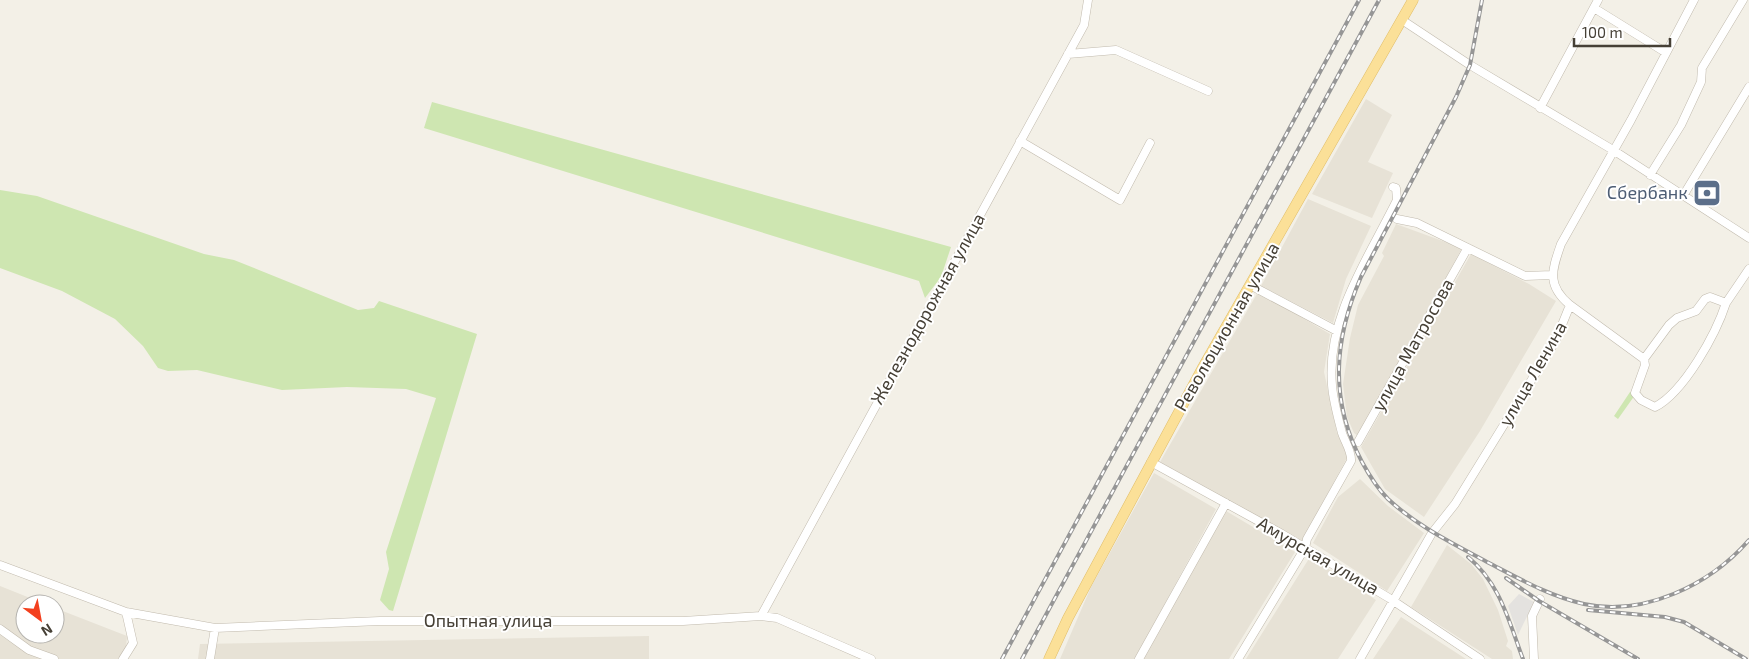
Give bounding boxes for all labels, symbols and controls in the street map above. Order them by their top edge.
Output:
scale bar [1574,15,1670,47]
text: 100 m [1582,23,1623,41]
bank icon: Сбербанк [1692,178,1722,208]
place label: Сбербанк [1607,181,1688,203]
street label: Железнодорожная улица [865,209,989,408]
street label: Революционная улица [1169,238,1283,415]
street label: улица Матросова [1367,274,1458,415]
street label: улица Ленина [1493,317,1571,430]
street label: Амурская улица [1254,511,1383,599]
north arrow [15,594,65,644]
street label: Опытная улица [424,609,552,631]
text: N [38,621,56,640]

